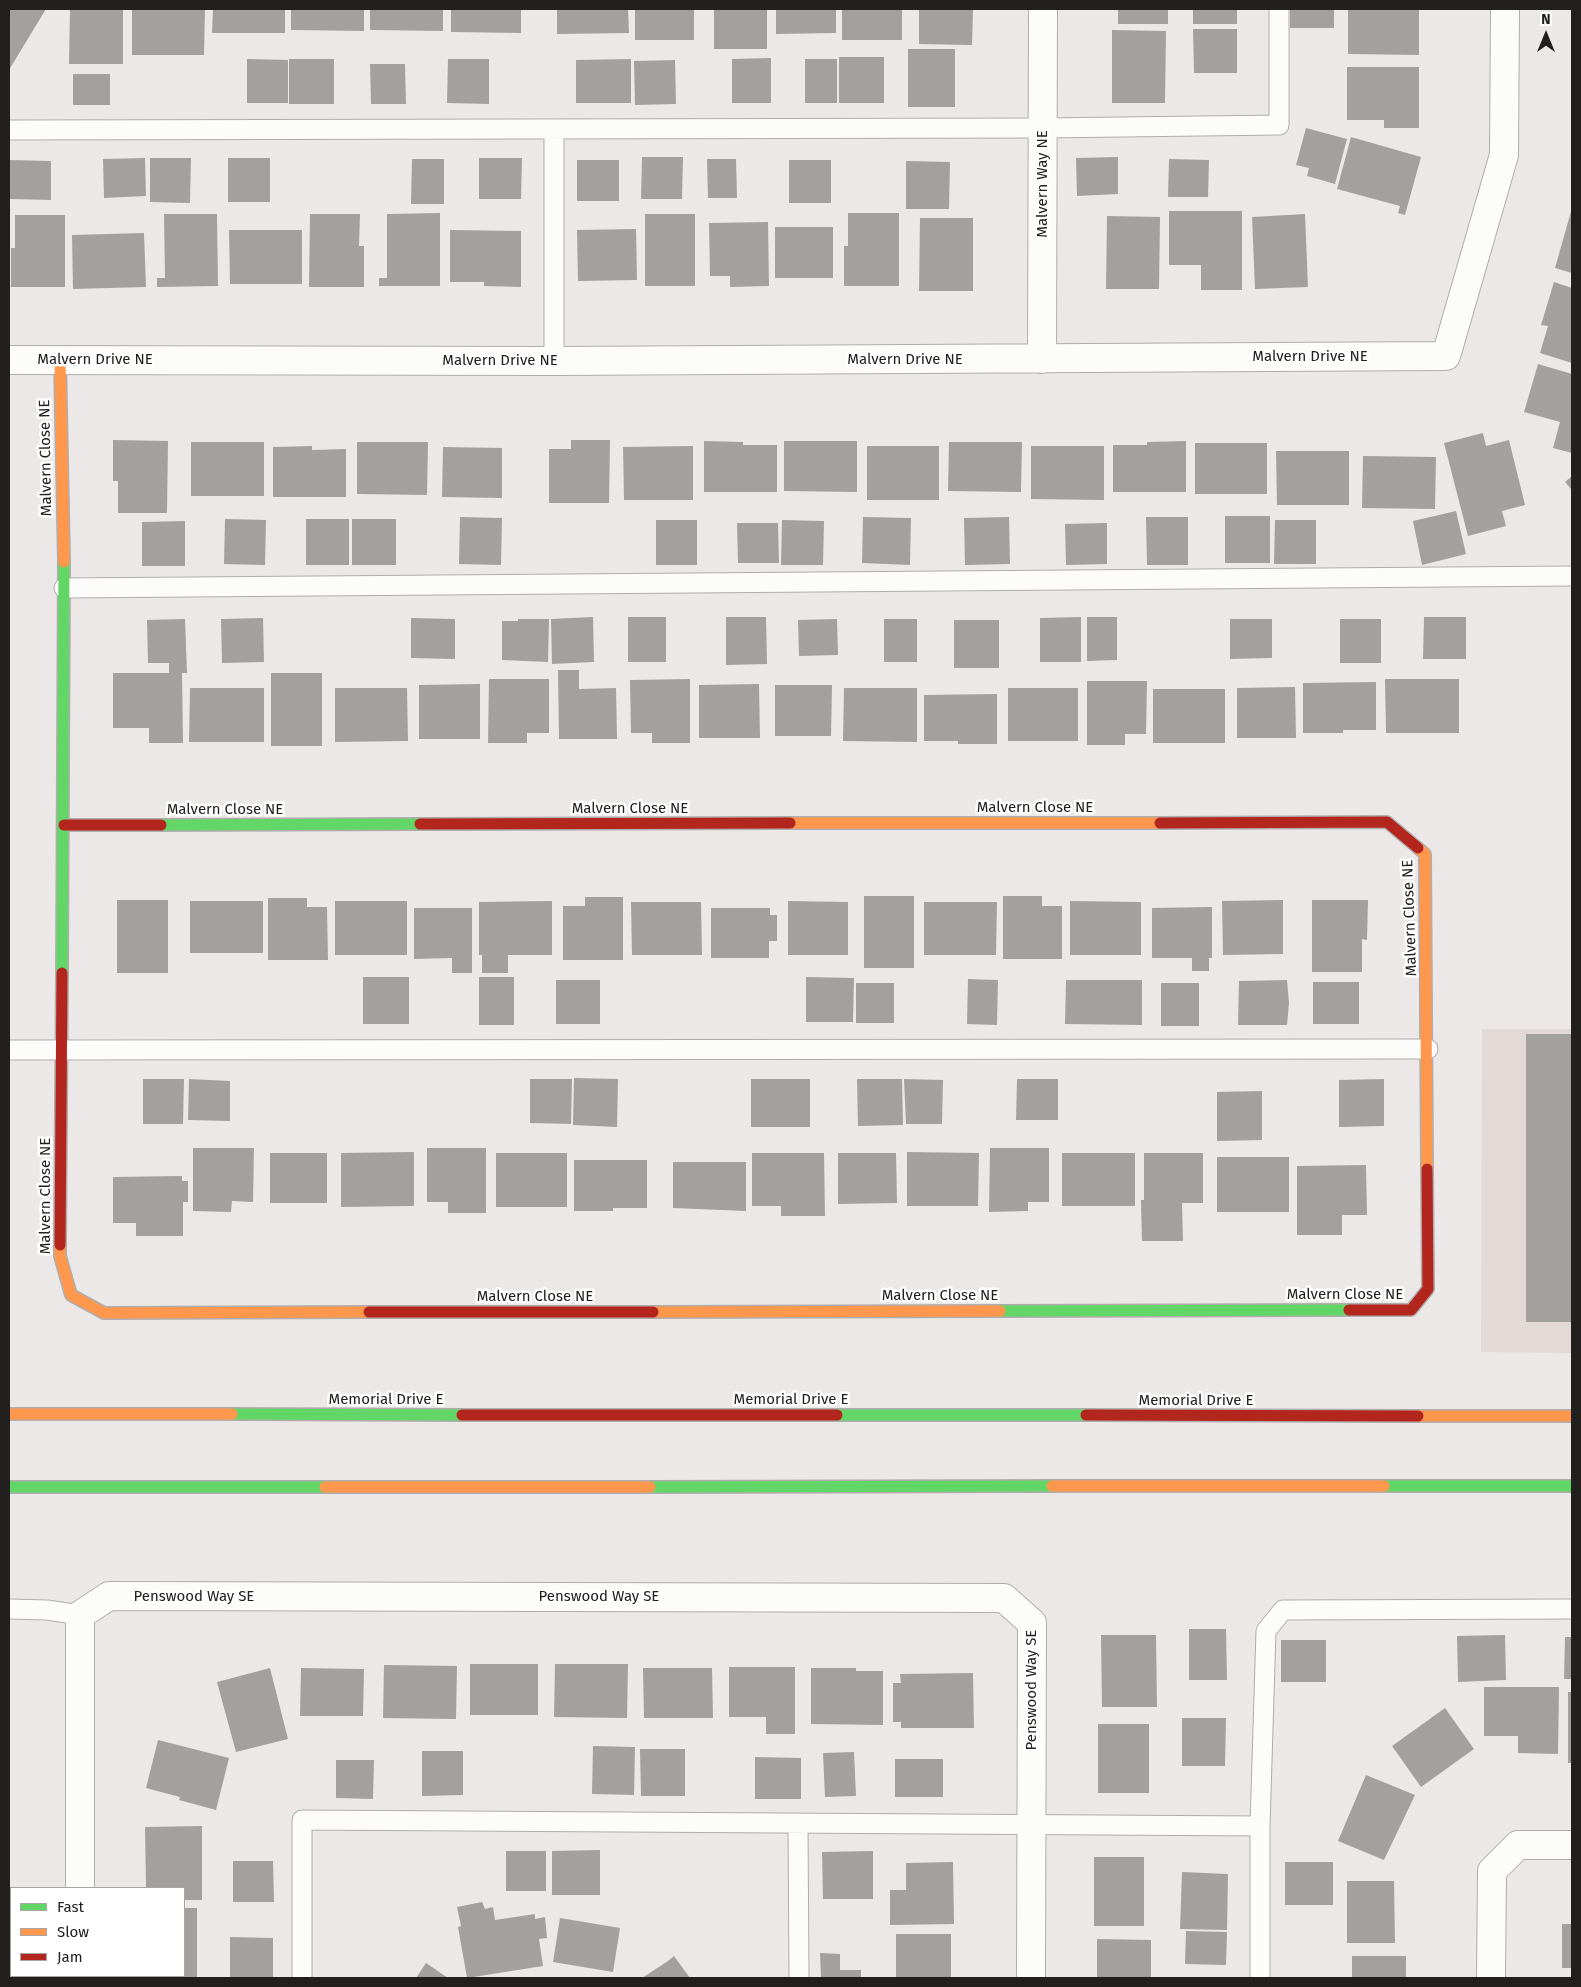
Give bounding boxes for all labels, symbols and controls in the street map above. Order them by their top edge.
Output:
north arrow [1521,10,1571,60]
text: N [1541,11,1551,28]
street label: Malvern Way NE [1034,130,1052,238]
street label: Malvern Drive NE [1252,348,1368,366]
street label: Malvern Drive NE [37,351,153,369]
street label: Malvern Drive NE [847,351,963,369]
street label: Malvern Drive NE [442,352,558,370]
street label: Malvern Close NE [36,399,56,517]
street label: Malvern Close NE [977,799,1093,817]
street label: Malvern Close NE [572,800,688,818]
street label: Malvern Close NE [167,801,283,819]
street label: Malvern Close NE [1399,859,1421,977]
street label: Malvern Close NE [37,1138,55,1254]
street label: Malvern Close NE [1287,1286,1403,1304]
street label: Malvern Close NE [882,1287,998,1305]
street label: Malvern Close NE [477,1288,593,1306]
street label: Memorial Drive E [328,1391,444,1409]
street label: Memorial Drive E [733,1391,849,1409]
street label: Memorial Drive E [1138,1392,1254,1410]
street label: Penswood Way SE [134,1588,254,1606]
street label: Penswood Way SE [539,1588,659,1606]
street label: Penswood Way SE [1023,1630,1041,1750]
legend [10,1887,185,1977]
text: Fast [57,1898,84,1916]
text: Slow [57,1923,89,1941]
text: Jam [57,1948,83,1966]

